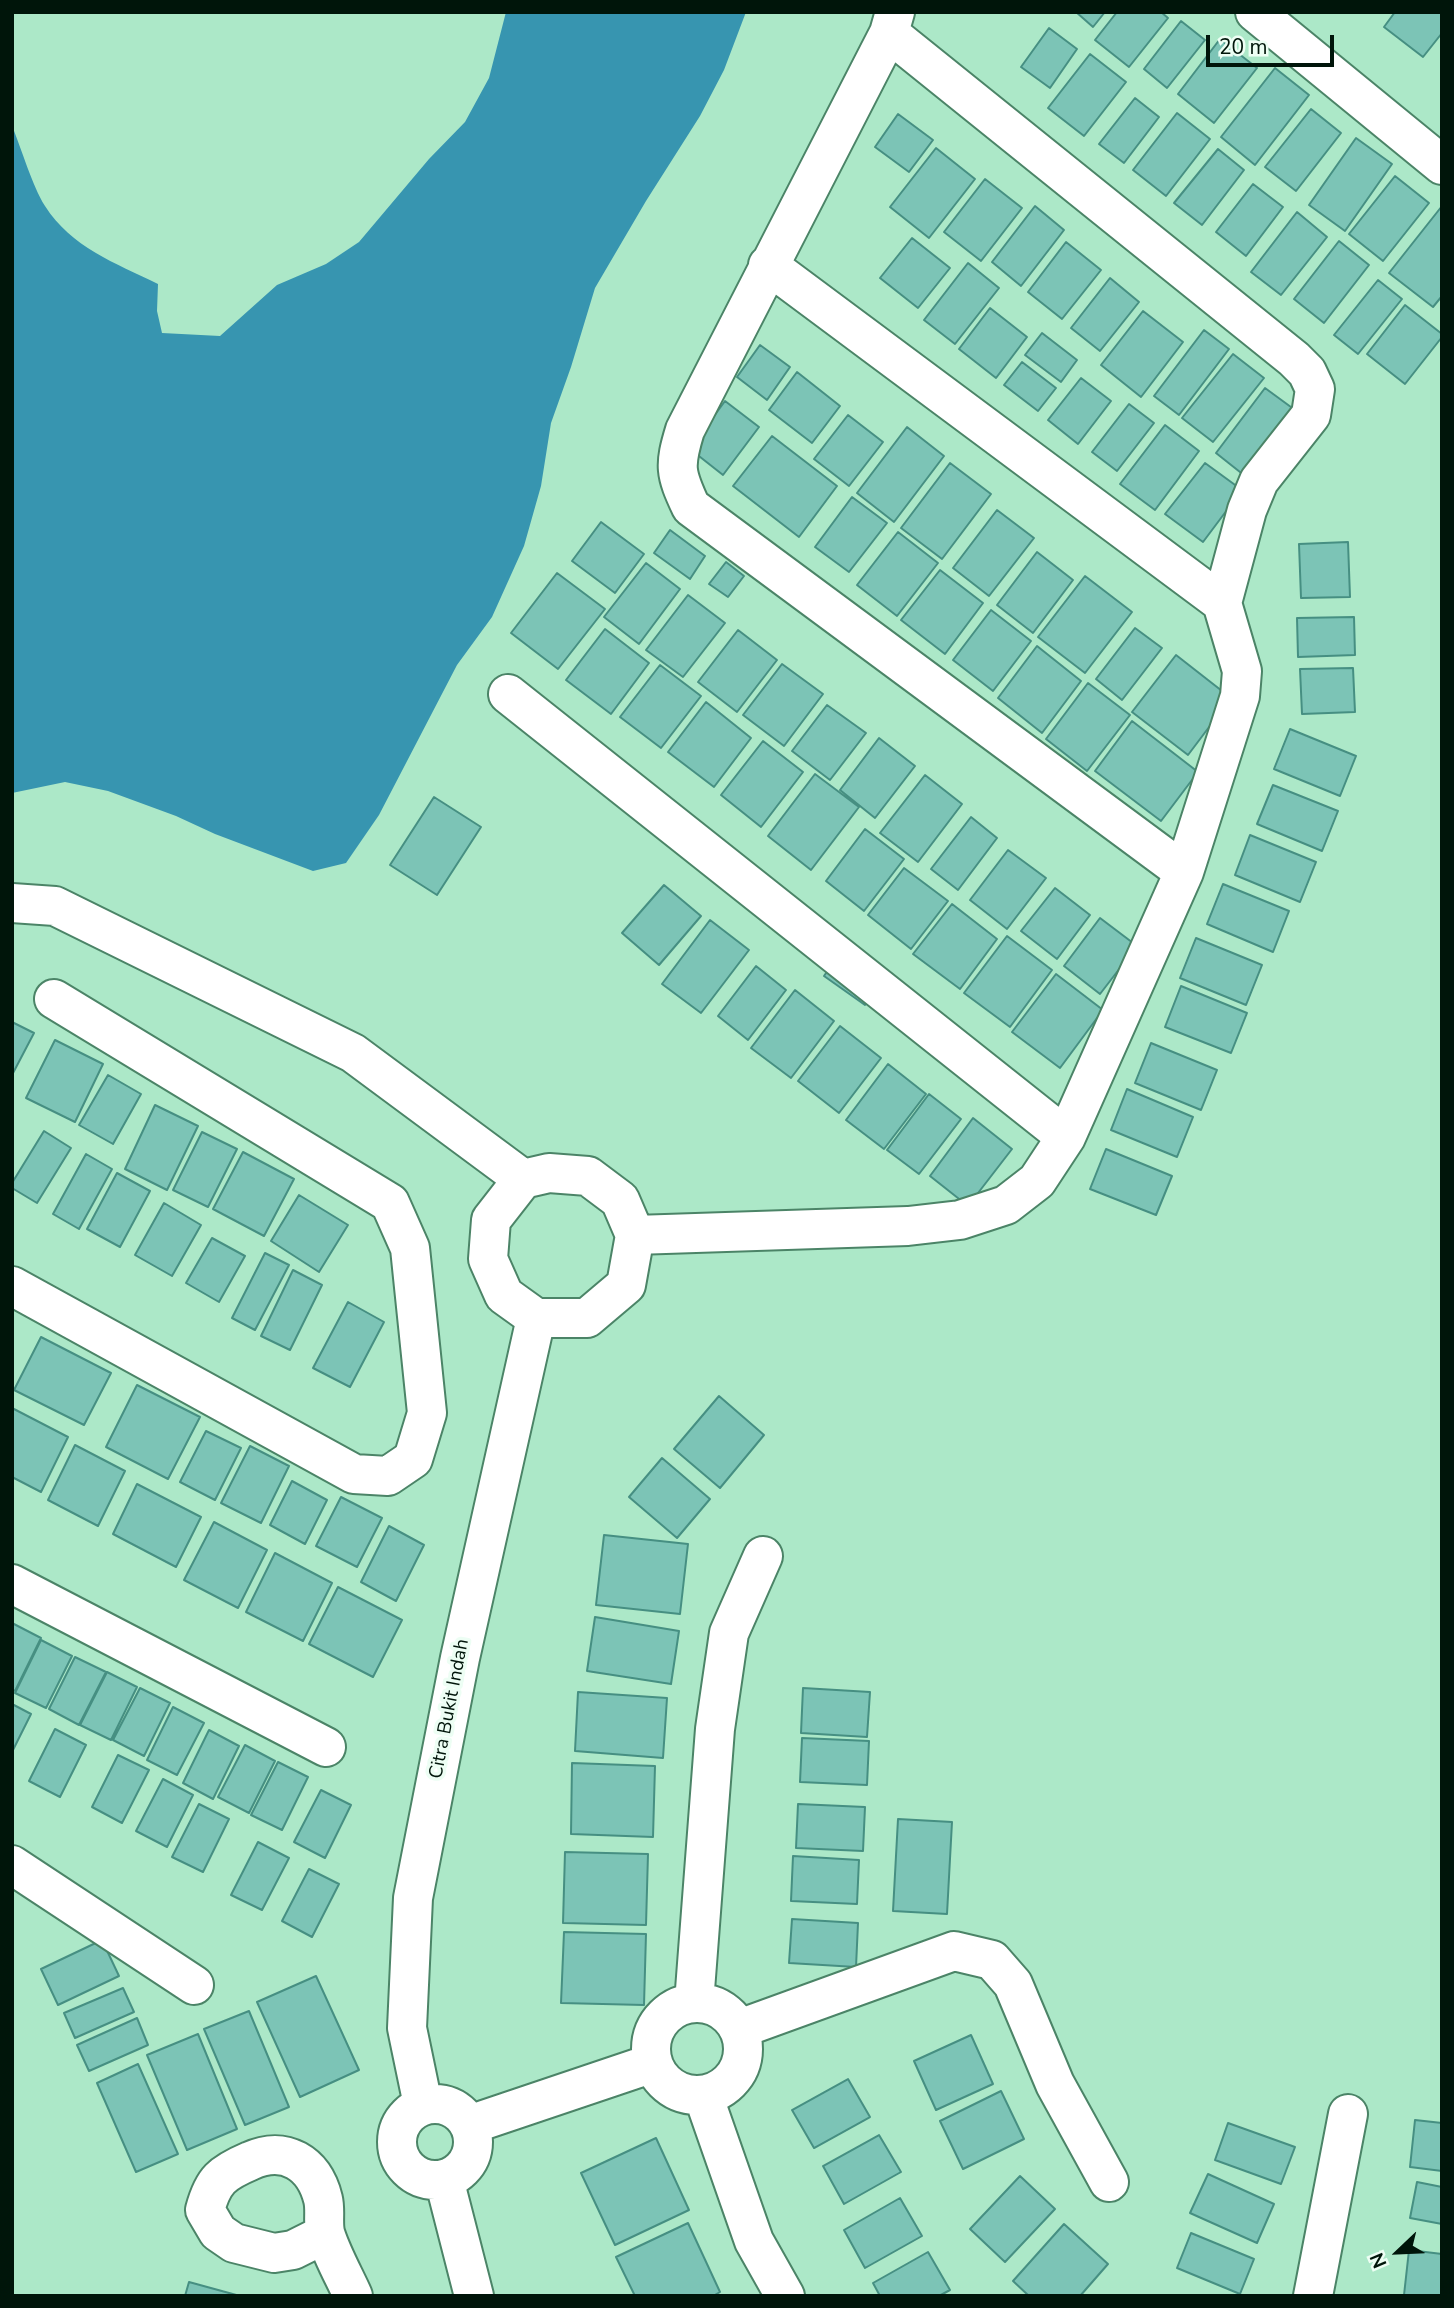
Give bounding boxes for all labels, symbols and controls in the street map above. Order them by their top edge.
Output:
scale bar [1209,21,1337,65]
text: 20 m [1219,33,1268,61]
street label: Citra Bukit Indah [425,1637,475,1781]
north arrow [1363,2217,1433,2287]
text: N [1364,2249,1393,2272]

